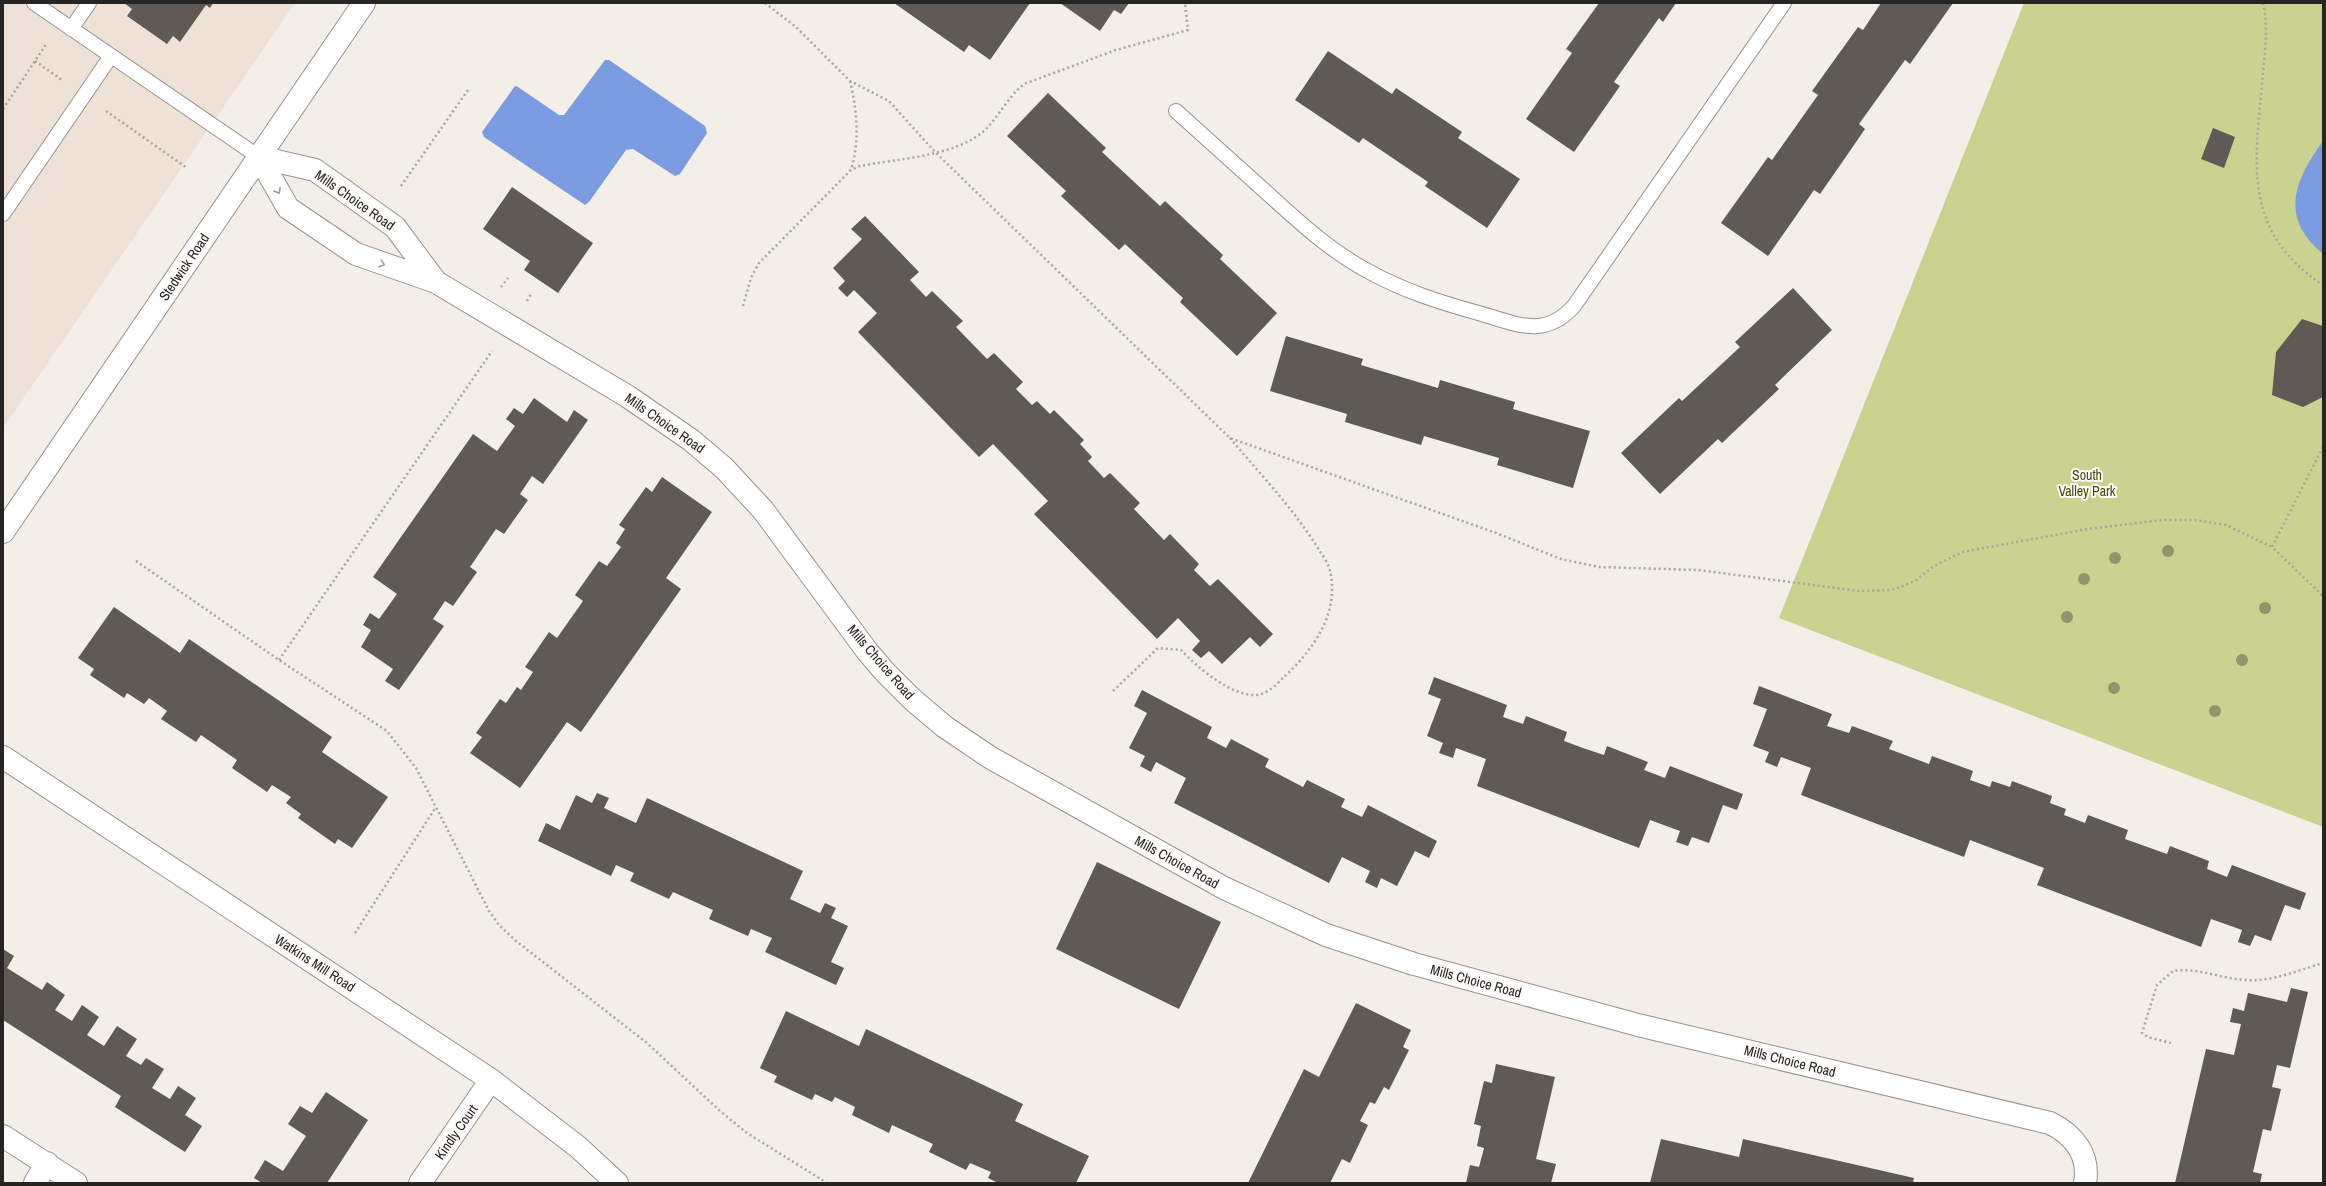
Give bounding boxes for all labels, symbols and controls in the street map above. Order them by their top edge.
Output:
street label: Mills Choice Road [311,166,399,234]
one-way arrow [274,187,281,194]
street label: Stedwick Road [155,230,213,304]
one-way arrow [379,260,386,268]
street label: Mills Choice Road [621,389,709,457]
park label: South Valley Park [2058,466,2116,500]
street label: Mills Choice Road [843,621,919,703]
street label: Mills Choice Road [1132,831,1222,893]
street label: Watkins Mill Road [271,930,359,996]
street label: Mills Choice Road [1428,960,1524,1002]
street label: Mills Choice Road [1742,1041,1838,1081]
street label: Kindly Court [431,1101,481,1163]

